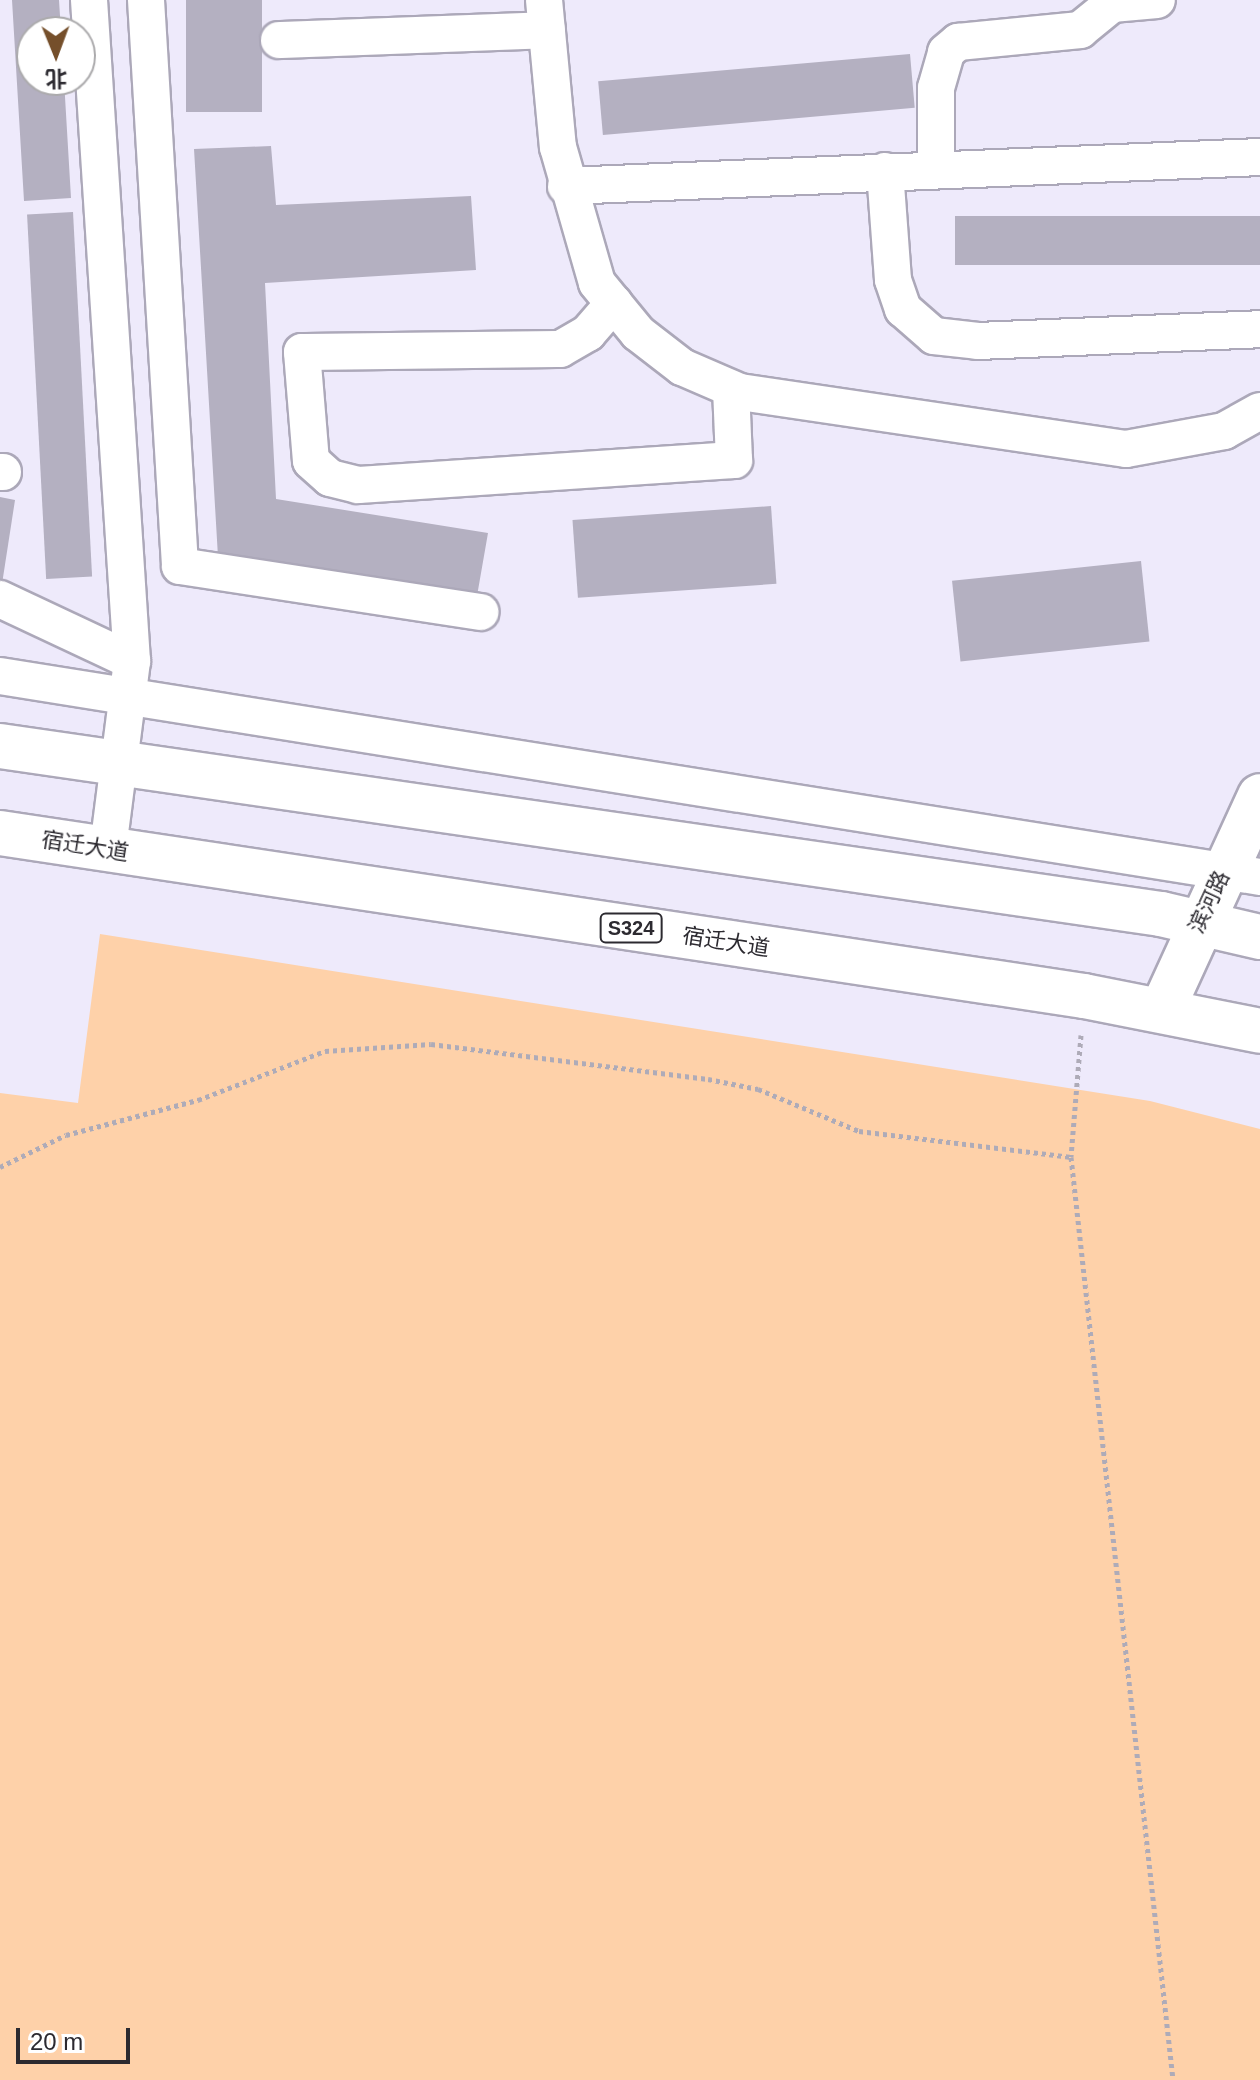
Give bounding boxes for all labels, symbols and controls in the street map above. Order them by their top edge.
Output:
north arrow [16,16,96,96]
text: 北 [45,66,68,91]
street label: 宿迁大道 [39,826,131,866]
street label: 滨河路 [1183,867,1235,937]
road number: S324 [599,912,663,944]
street label: 宿迁大道 [680,922,772,962]
scale bar [20,2012,134,2062]
text: 20 m [30,2028,83,2055]

